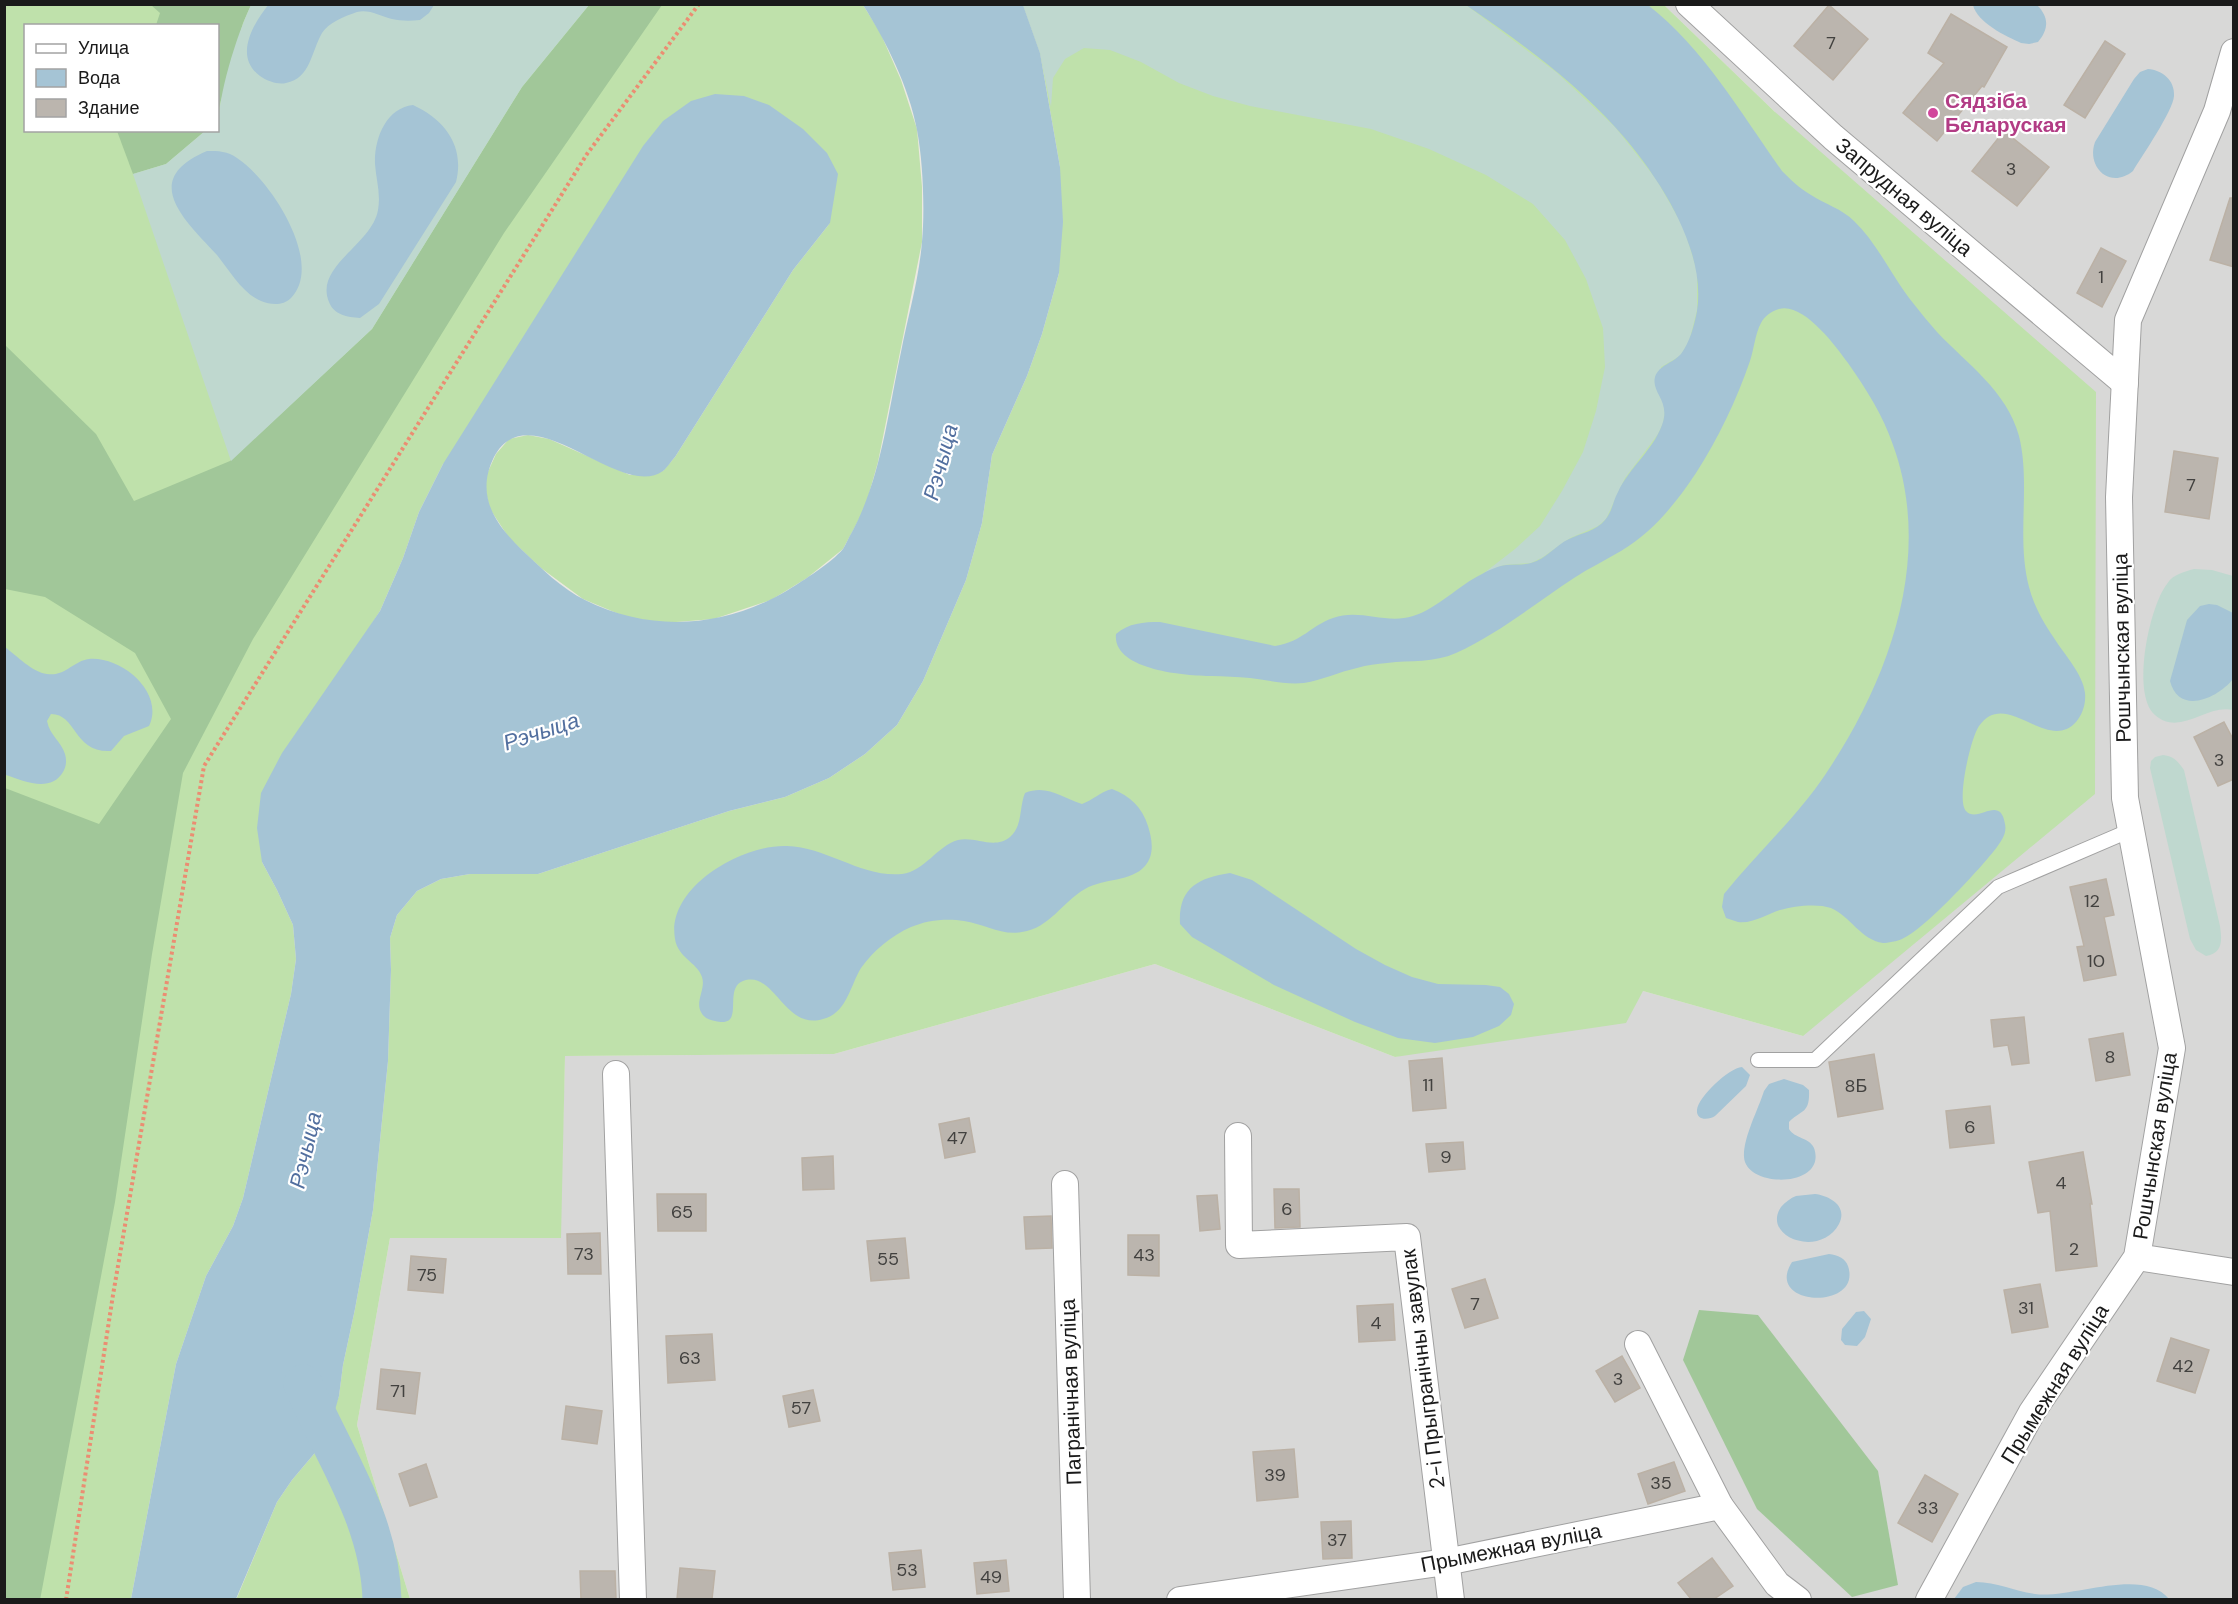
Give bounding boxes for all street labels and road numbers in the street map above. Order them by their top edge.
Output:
street label: Запрудная вуліца [1830,131,1979,263]
street label: Рошчынская вуліца [2106,553,2138,743]
street label: Рошчынская вуліца [2126,1050,2184,1242]
street label: 2-і Прыгранічны завулак [1394,1247,1452,1490]
street label: Пагранічная вуліца [1054,1298,1088,1486]
street label: Прымежная вуліца [1995,1299,2116,1469]
street label: Прымежная вуліца [1418,1517,1604,1579]

